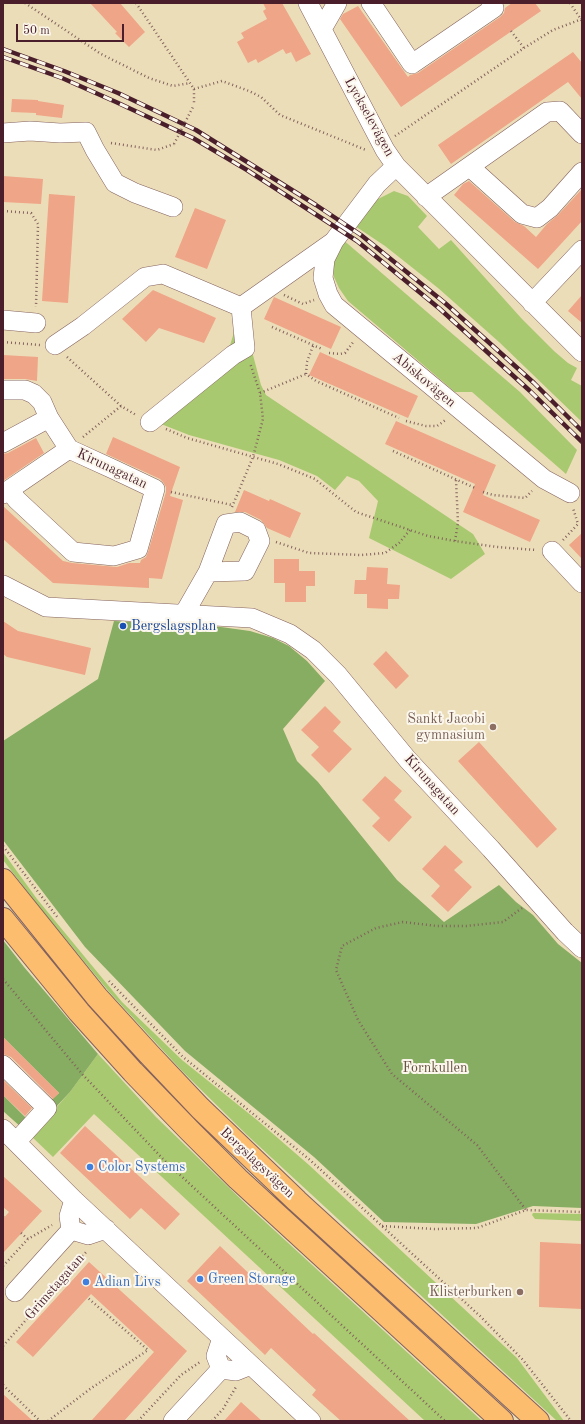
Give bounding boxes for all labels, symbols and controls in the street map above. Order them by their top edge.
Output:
scale bar [18,16,126,42]
text: 50 m [23,25,50,37]
street label: Lyckselevägen [340,74,398,160]
street label: Abiskovägen [389,349,459,411]
street label: Kirunagatan [74,445,150,493]
place label: Bergslagsplan [131,618,216,634]
marker: Bergslagsplan [118,621,128,631]
place label: Sankt Jacobi gymnasium [407,711,485,744]
marker: Sankt Jacobi gymnasium [488,722,498,732]
street label: Kirunagatan [400,751,464,819]
park label: Fornkullen [402,1060,468,1076]
street label: Bergslagsvägen [216,1124,298,1202]
place label: Color Systems [98,1159,185,1175]
marker: Color Systems [85,1162,95,1172]
street label: Grimstagatan [22,1250,88,1324]
place label: Green Storage [208,1271,295,1287]
place label: Adian Livs [94,1274,161,1290]
marker: Green Storage [195,1274,205,1284]
marker: Adian Livs [81,1277,91,1287]
place label: Klisterburken [429,1284,512,1300]
marker: Klisterburken [515,1287,525,1297]

